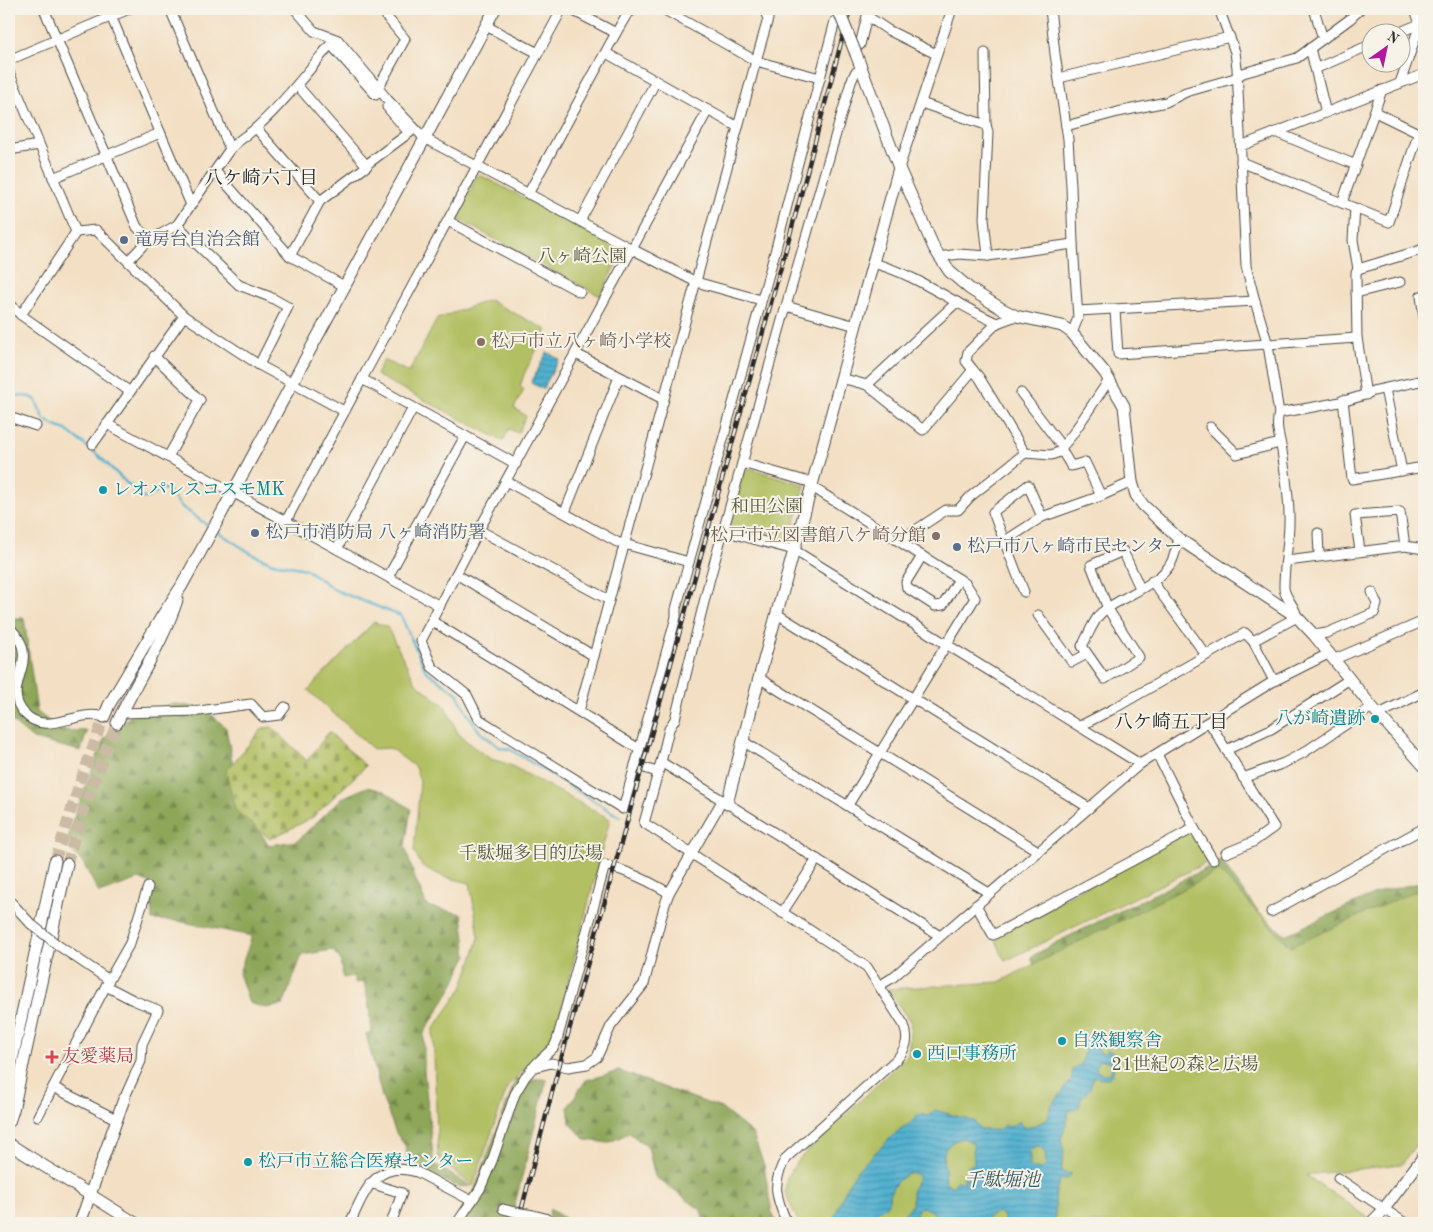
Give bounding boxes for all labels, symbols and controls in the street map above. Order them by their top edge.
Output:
north arrow [1360,22,1410,72]
text: N [1384,29,1401,47]
district label: 八ケ崎六丁目 [204,168,318,189]
place label: 竜房台自治会館 [134,229,260,249]
marker: 竜房台自治会館 [118,234,130,246]
park label: 八ヶ崎公園 [537,246,627,266]
place label: 松戸市立八ヶ崎小学校 [491,331,671,351]
marker: 松戸市立八ヶ崎小学校 [475,336,487,348]
place label: レオパレスコスモMK [113,481,285,499]
marker: レオパレスコスモMK [97,484,109,496]
park label: 和田公園 [731,496,803,516]
place label: 松戸市消防局 八ヶ崎消防署 [265,522,486,542]
place label: 松戸市立図書館八ケ崎分館 [710,525,926,545]
marker: 松戸市消防局 八ヶ崎消防署 [249,527,261,539]
marker: 松戸市立図書館八ケ崎分館 [930,530,942,542]
place label: 松戸市八ヶ崎市民センター [967,536,1182,556]
marker: 松戸市八ヶ崎市民センター [951,541,963,553]
place label: 八が崎遺跡 [1275,708,1365,728]
district label: 八ケ崎五丁目 [1114,712,1228,733]
marker: 八が崎遺跡 [1369,713,1381,725]
park label: 千駄堀多目的広場 [459,843,603,863]
place label: 自然観察舎 [1072,1030,1162,1050]
marker: 自然観察舎 [1056,1035,1068,1047]
place label: 西口事務所 [927,1043,1017,1063]
place label: 友愛薬局 [62,1046,134,1066]
marker: 西口事務所 [911,1048,923,1060]
marker: 友愛薬局 [46,1051,58,1063]
park label: 21世紀の森と広場 [1112,1054,1258,1074]
place label: 松戸市立総合医療センター [258,1151,473,1171]
marker: 松戸市立総合医療センター [242,1156,254,1168]
water label: 千駄堀池 [964,1170,1042,1191]

